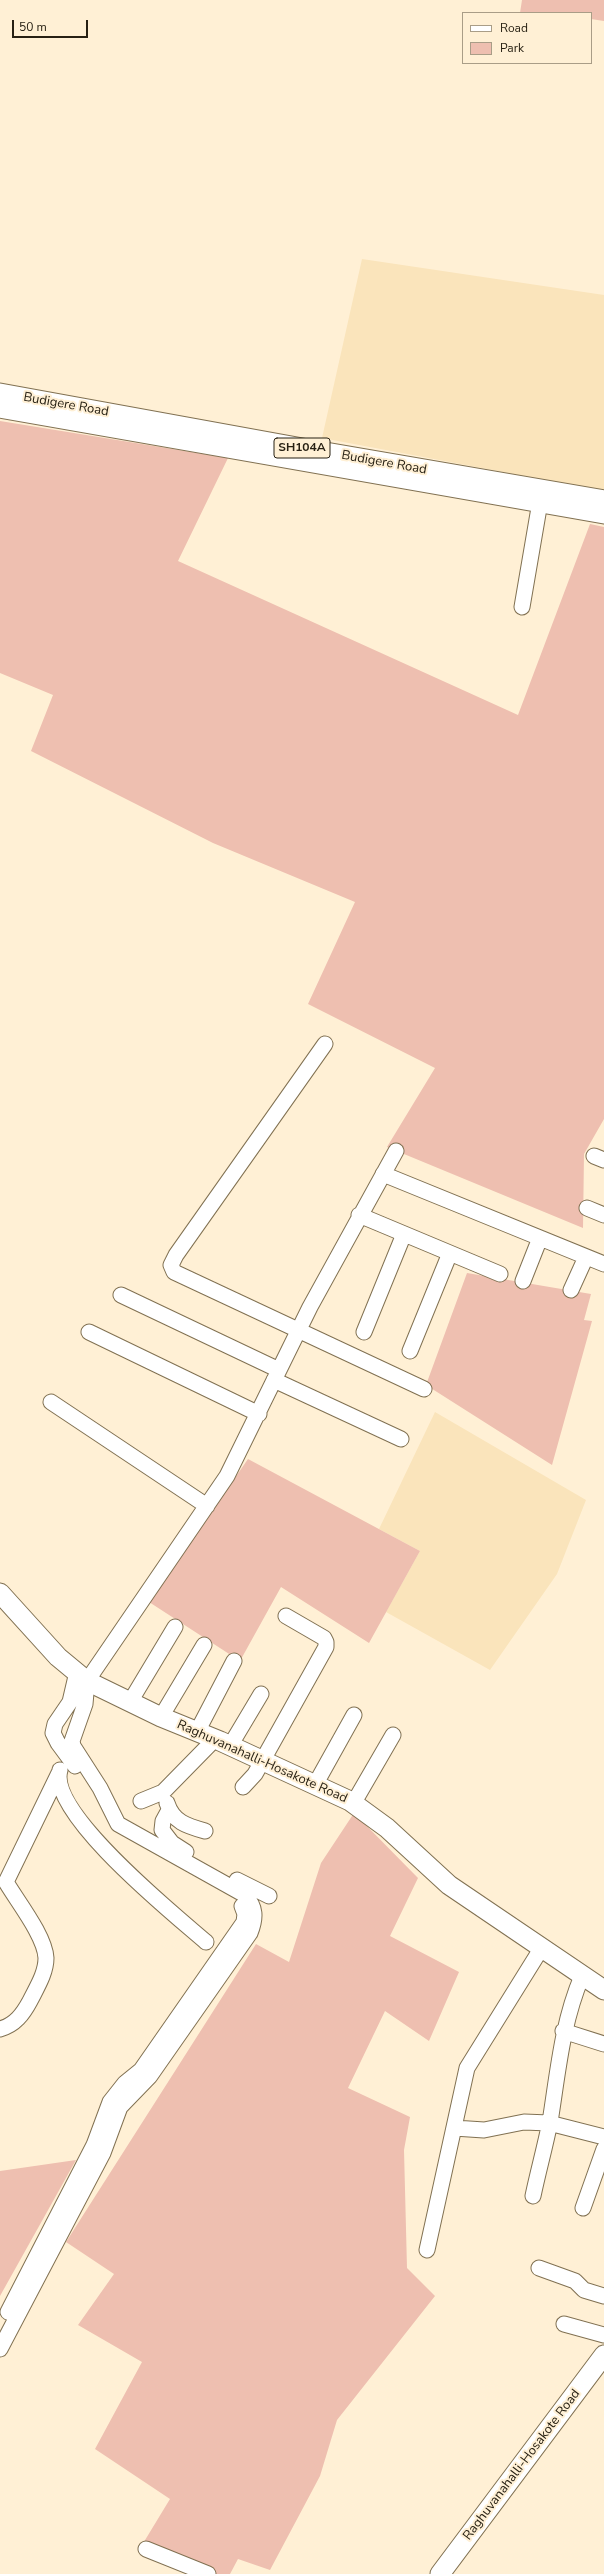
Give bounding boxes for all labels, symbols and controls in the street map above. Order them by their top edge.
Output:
scale bar [14,12,90,38]
legend [462,12,592,64]
text: 50 m [19,19,47,35]
text: Road [500,20,528,36]
text: Park [500,40,524,56]
street label: Budigere Road [22,390,110,420]
road number: SH104A [274,438,330,458]
street label: Budigere Road [340,448,428,478]
street label: Raghuvanahalli-Hosakote Road [174,1717,350,1807]
street label: Raghuvanahalli-Hosakote Road [460,2386,584,2544]

